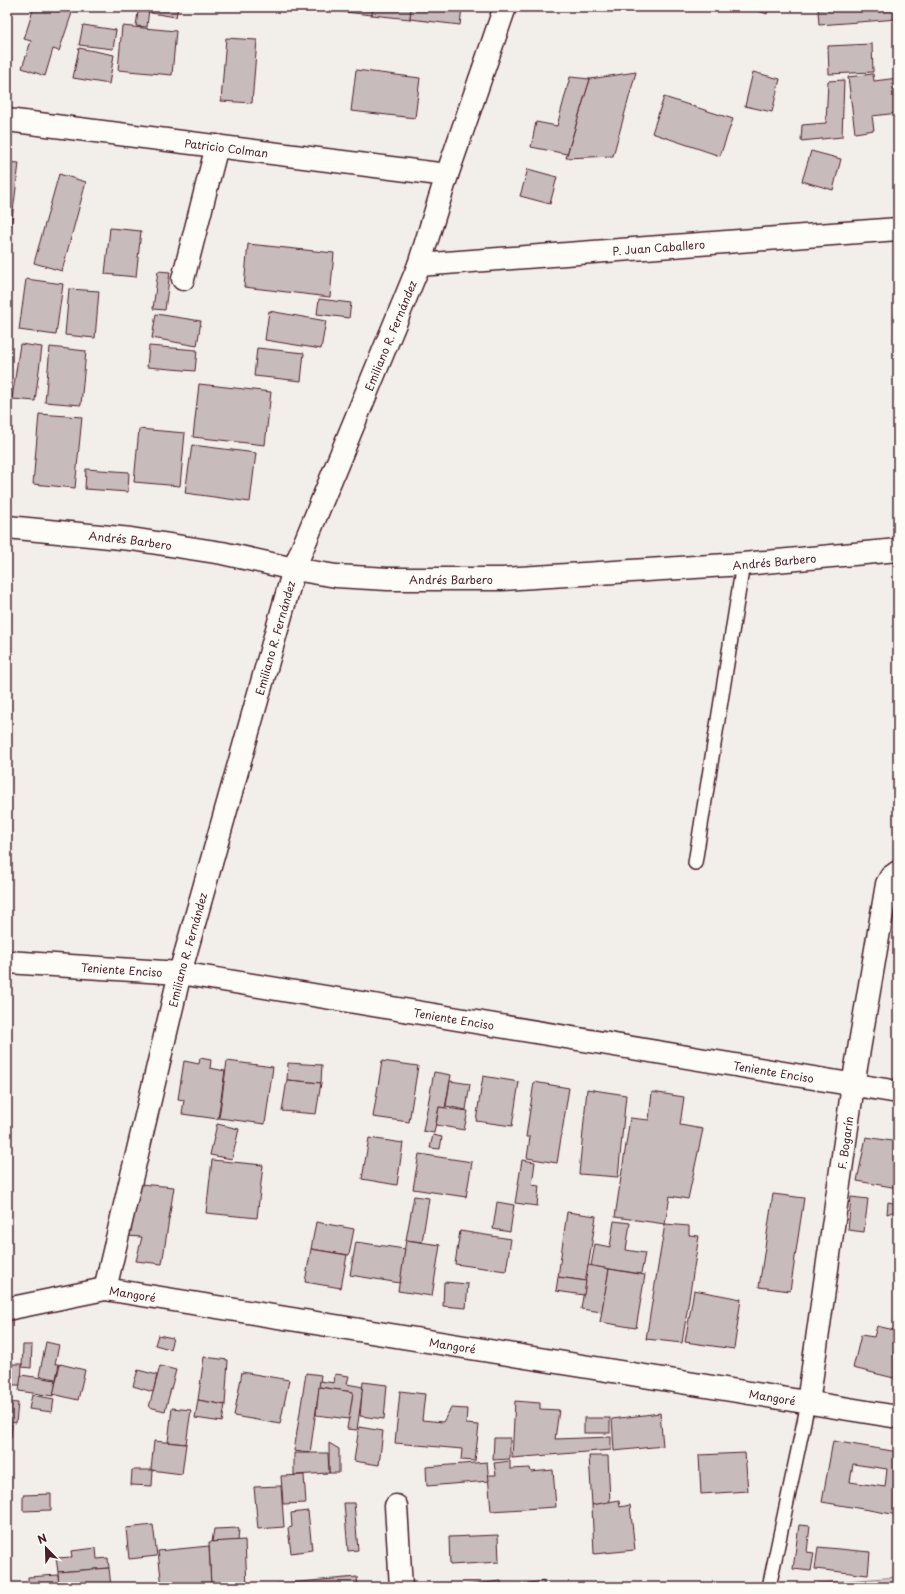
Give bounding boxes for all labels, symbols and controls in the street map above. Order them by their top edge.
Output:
street label: Patricio Colman [183,134,269,161]
street label: P. Juan Caballero [612,235,706,259]
street label: Emiliano R. Fernández [360,278,420,393]
street label: Andrés Barbero [88,526,173,554]
street label: Andrés Barbero [732,549,817,573]
street label: Andrés Barbero [409,571,493,588]
street label: Emiliano R. Fernández [250,579,299,697]
street label: Emiliano R. Fernández [164,891,211,1009]
street label: Teniente Enciso [81,958,163,980]
street label: Teniente Enciso [412,1003,496,1033]
street label: Teniente Enciso [732,1056,815,1086]
street label: F. Bogarín [833,1115,857,1170]
street label: Mangoré [108,1281,157,1306]
street label: Mangoré [428,1333,477,1357]
street label: Mangoré [748,1385,797,1409]
north arrow [26,1528,66,1568]
text: N [35,1529,49,1548]

